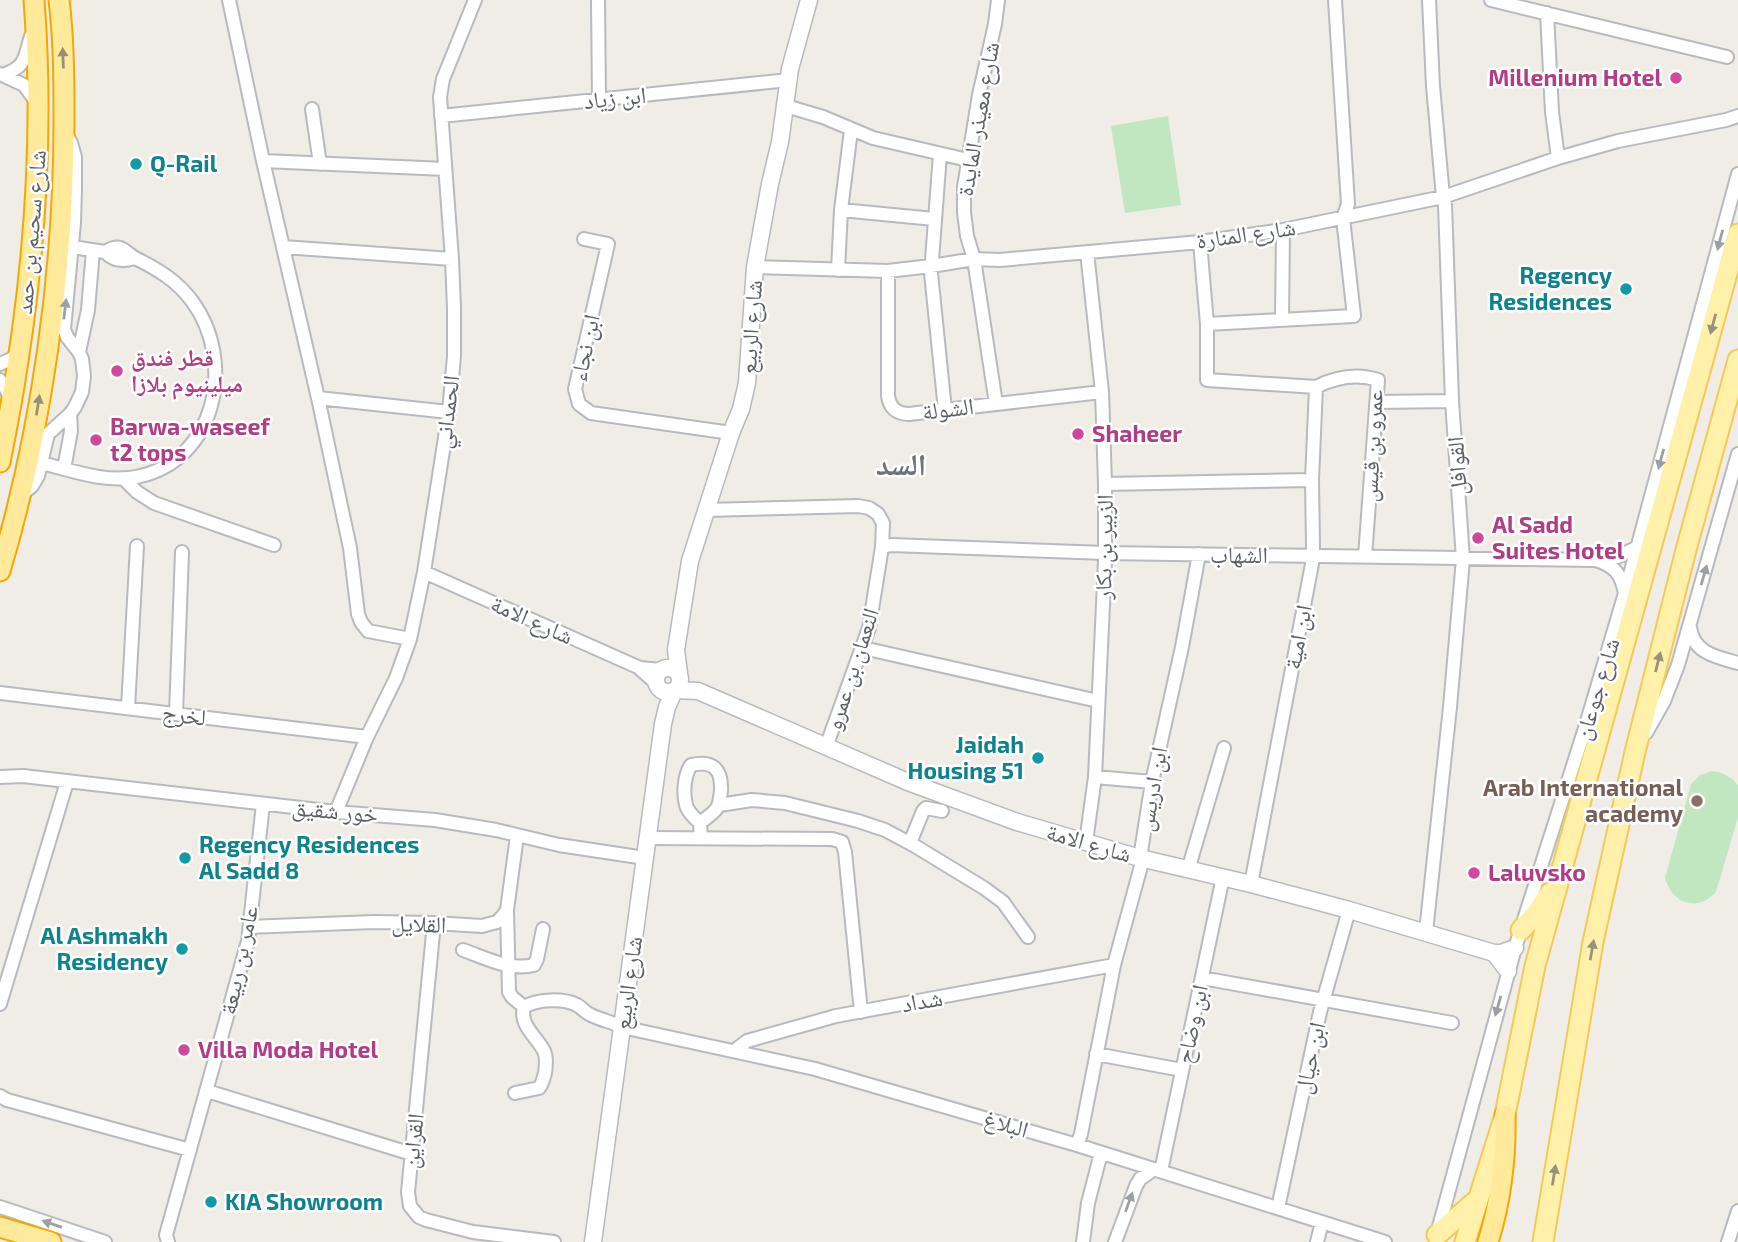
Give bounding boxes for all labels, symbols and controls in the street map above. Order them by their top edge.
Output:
street label: شارع معيذر المايدة [950,40,1006,198]
one-way arrow [58,47,69,69]
place label: Millenium Hotel [1488,63,1662,91]
marker: Millenium Hotel [1668,70,1684,86]
street label: ابن زياد [582,80,648,115]
street label: شارع سحيم بن حمد [9,149,54,315]
place label: Q-Rail [150,149,218,178]
marker: Q-Rail [128,156,144,172]
street label: شارع المنارة [1195,212,1297,256]
one-way arrow [1714,229,1725,251]
place label: Regency Residences [1488,261,1612,315]
street label: شارع الربيع [733,279,769,375]
marker: Regency Residences [1618,281,1634,297]
one-way arrow [60,297,71,319]
street label: ابن نجاء [563,312,606,384]
one-way arrow [1708,313,1718,334]
place label: قطر فندق ميلينيوم بلازا [131,343,243,400]
marker: قطر فندق ميلينيوم بلازا [109,363,125,379]
street label: الحمداني [428,374,470,451]
street label: عمرو بن قيس [1354,389,1389,503]
street label: الشولة [921,391,975,425]
one-way arrow [33,394,44,416]
place label: Barwa-waseef t2 tops [110,412,270,466]
place label: Shaheer [1092,419,1182,447]
marker: Shaheer [1070,426,1086,442]
marker: Barwa-waseef t2 tops [88,432,104,448]
street label: القوافل [1440,436,1473,496]
district label: السد [876,445,926,481]
one-way arrow [1656,449,1666,470]
street label: الزبير بن بكار [1088,494,1119,601]
place label: Al Sadd Suites Hotel [1492,510,1625,564]
marker: Al Sadd Suites Hotel [1470,530,1486,546]
street label: الشهاب [1210,540,1268,569]
one-way arrow [1699,564,1709,585]
street label: شارع الامة [486,589,578,651]
street label: ابن امية [1277,602,1318,672]
street label: النعمان بن عمرو [818,604,885,734]
street label: شارع جوعان [1567,634,1627,744]
one-way arrow [1653,651,1664,673]
street label: لخرج [160,697,208,733]
place label: Jaidah Housing 51 [908,730,1024,784]
street label: ابن ادريس [1130,744,1173,834]
marker: Jaidah Housing 51 [1030,750,1046,766]
place label: Arab International academy [1483,773,1683,827]
street label: خور شقيق [291,792,379,829]
marker: Arab International academy [1689,793,1705,809]
street label: شارع الامة [1043,817,1135,869]
place label: Regency Residences Al Sadd 8 [199,830,420,884]
marker: Regency Residences Al Sadd 8 [177,850,193,866]
place label: Laluvsko [1488,858,1586,886]
marker: Laluvsko [1466,865,1482,881]
street label: عامر بن ربيعة [213,902,264,1017]
street label: القلايل [391,908,447,939]
place label: Al Ashmakh Residency [40,921,168,975]
street label: شارع الربيع [607,934,649,1032]
one-way arrow [1586,939,1597,961]
marker: Al Ashmakh Residency [174,941,190,957]
street label: ابن وضاح [1169,982,1215,1066]
street label: شداد [899,983,944,1017]
one-way arrow [1493,996,1503,1017]
street label: ابن حيال [1288,1019,1331,1097]
place label: Villa Moda Hotel [198,1035,378,1063]
marker: Villa Moda Hotel [176,1042,192,1058]
street label: البلاغ [980,1103,1032,1145]
street label: القراين [395,1112,430,1170]
one-way arrow [1549,1164,1560,1186]
place label: KIA Showroom [225,1187,383,1215]
one-way arrow [1124,1191,1135,1212]
marker: KIA Showroom [203,1194,219,1210]
one-way arrow [42,1218,63,1229]

